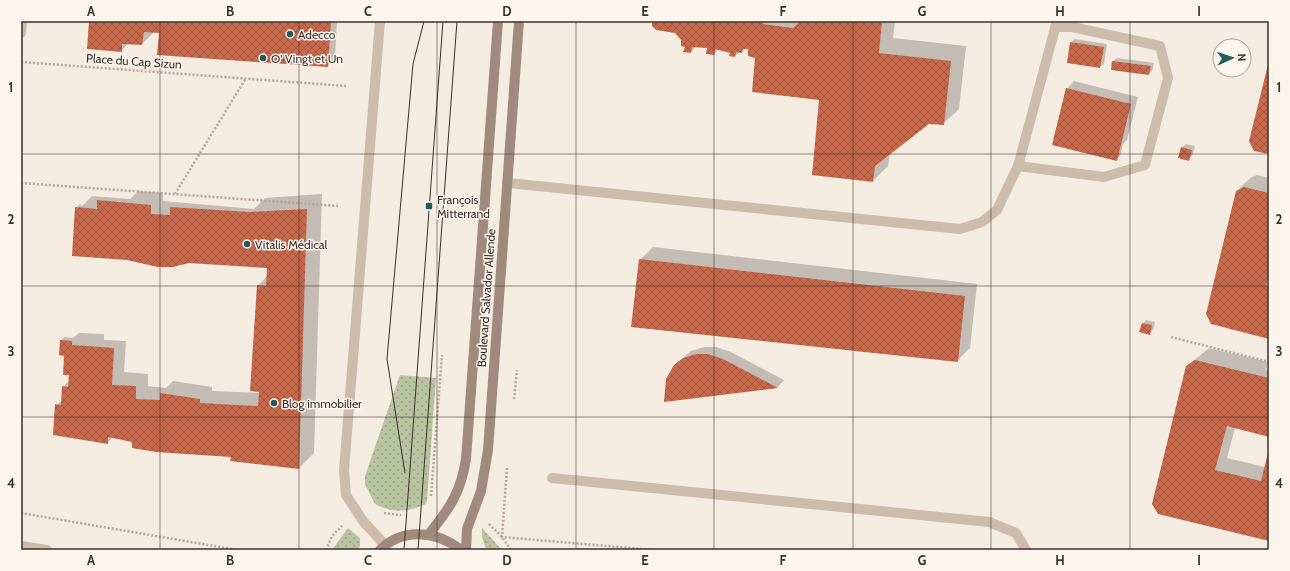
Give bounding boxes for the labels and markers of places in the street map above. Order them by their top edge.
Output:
place label: Adecco [298,27,336,42]
marker: Adecco [285,29,295,39]
place label: O' Vingt et Un [271,51,343,66]
marker: O' Vingt et Un [258,53,268,63]
place label: François Mitterrand [437,192,490,221]
marker: François Mitterrand [424,201,434,211]
place label: Vitalis Médical [255,237,327,252]
marker: Vitalis Médical [242,239,252,249]
place label: Blog immobilier [282,396,362,411]
marker: Blog immobilier [269,398,279,408]

